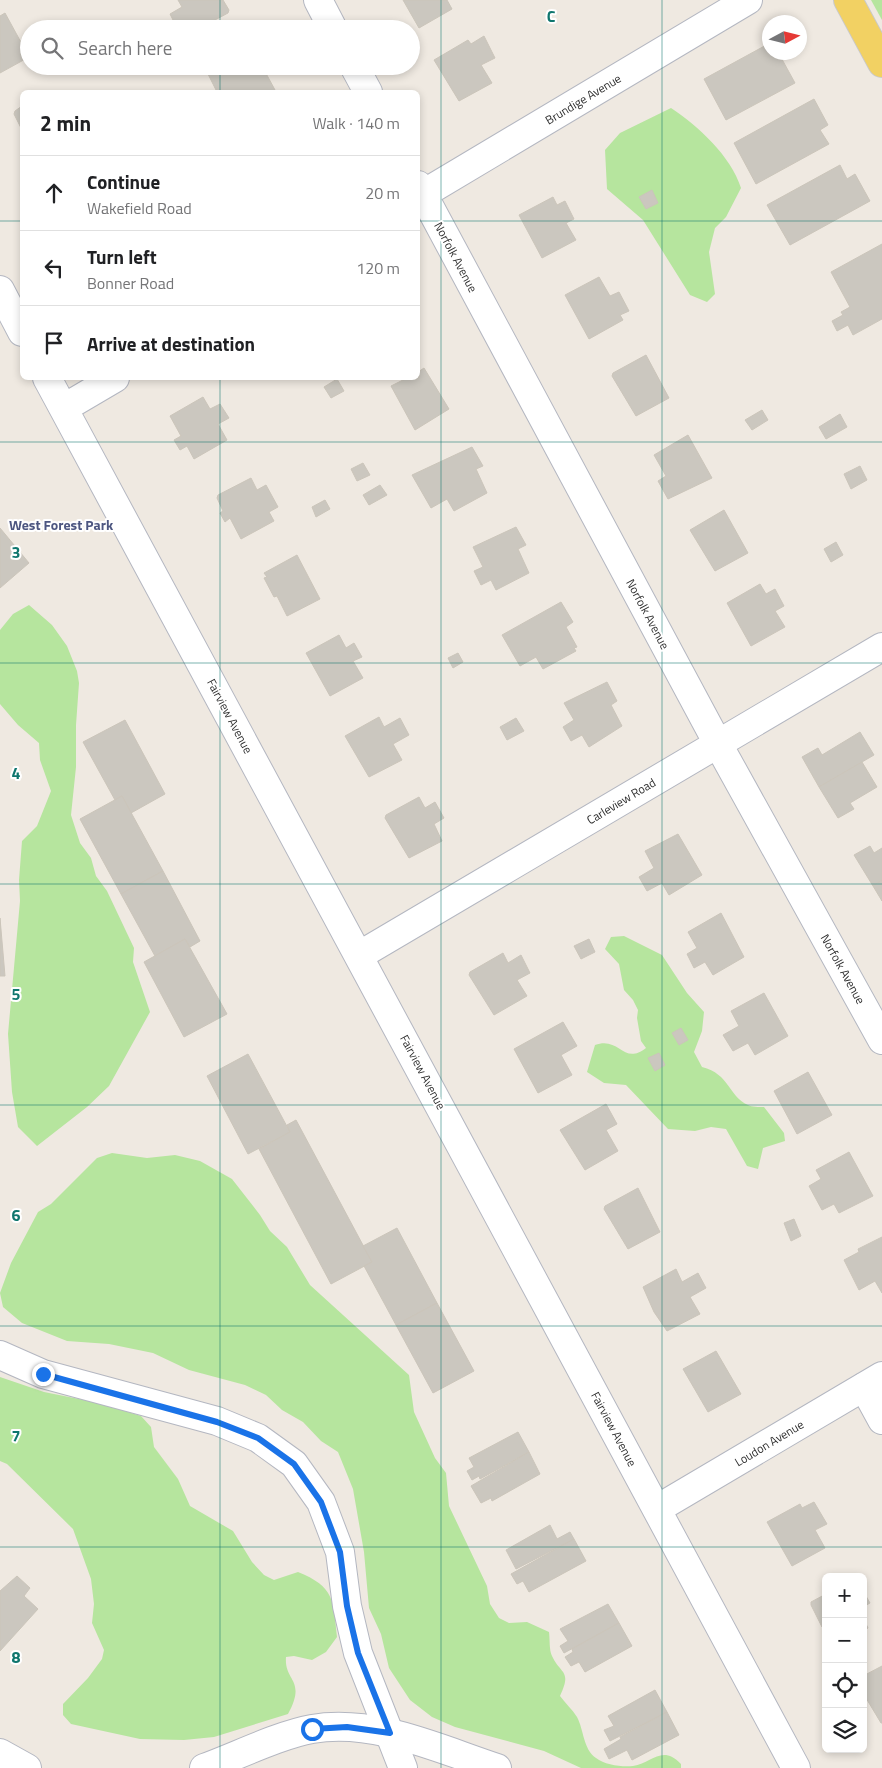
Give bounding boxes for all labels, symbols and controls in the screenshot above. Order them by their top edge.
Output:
text: C [547,4,556,28]
north arrow [762,15,807,60]
search box [20,20,420,75]
text: Search here [78,33,172,62]
icon: search [38,34,66,62]
street label: Brundige Avenue [541,69,625,129]
text: 2 min [40,107,91,139]
text: Walk · 140 m [312,111,400,135]
text: Continue [87,167,160,196]
icon: ahead [40,179,68,207]
text: 20 m [365,181,400,205]
text: Wakefield Road [87,196,192,220]
street label: Norfolk Avenue [429,218,483,296]
text: Turn left [87,242,157,271]
icon: left [40,254,68,282]
text: 120 m [356,256,400,280]
text: Bonner Road [87,271,174,295]
icon: arrive [40,329,68,357]
text: Arrive at destination [87,329,255,358]
district label: West Forest Park [9,514,114,535]
text: 3 [12,540,20,564]
street label: Norfolk Avenue [621,575,675,653]
street label: Fairview Avenue [202,675,258,757]
text: 4 [12,761,21,785]
street label: Carleview Road [583,773,659,829]
street label: Norfolk Avenue [816,931,870,1007]
text: 5 [12,982,21,1006]
street label: Fairview Avenue [395,1031,451,1113]
text: 6 [12,1203,21,1227]
route end [32,1363,55,1386]
street label: Fairview Avenue [586,1388,642,1470]
street label: Loudon Avenue [731,1415,807,1471]
text: 7 [12,1424,20,1448]
map controls [822,1573,867,1753]
button: + [822,1573,867,1618]
button: − [822,1618,867,1663]
text: 8 [12,1645,21,1669]
button: locate [822,1663,867,1708]
button: layers [822,1708,867,1753]
route start [301,1718,324,1741]

